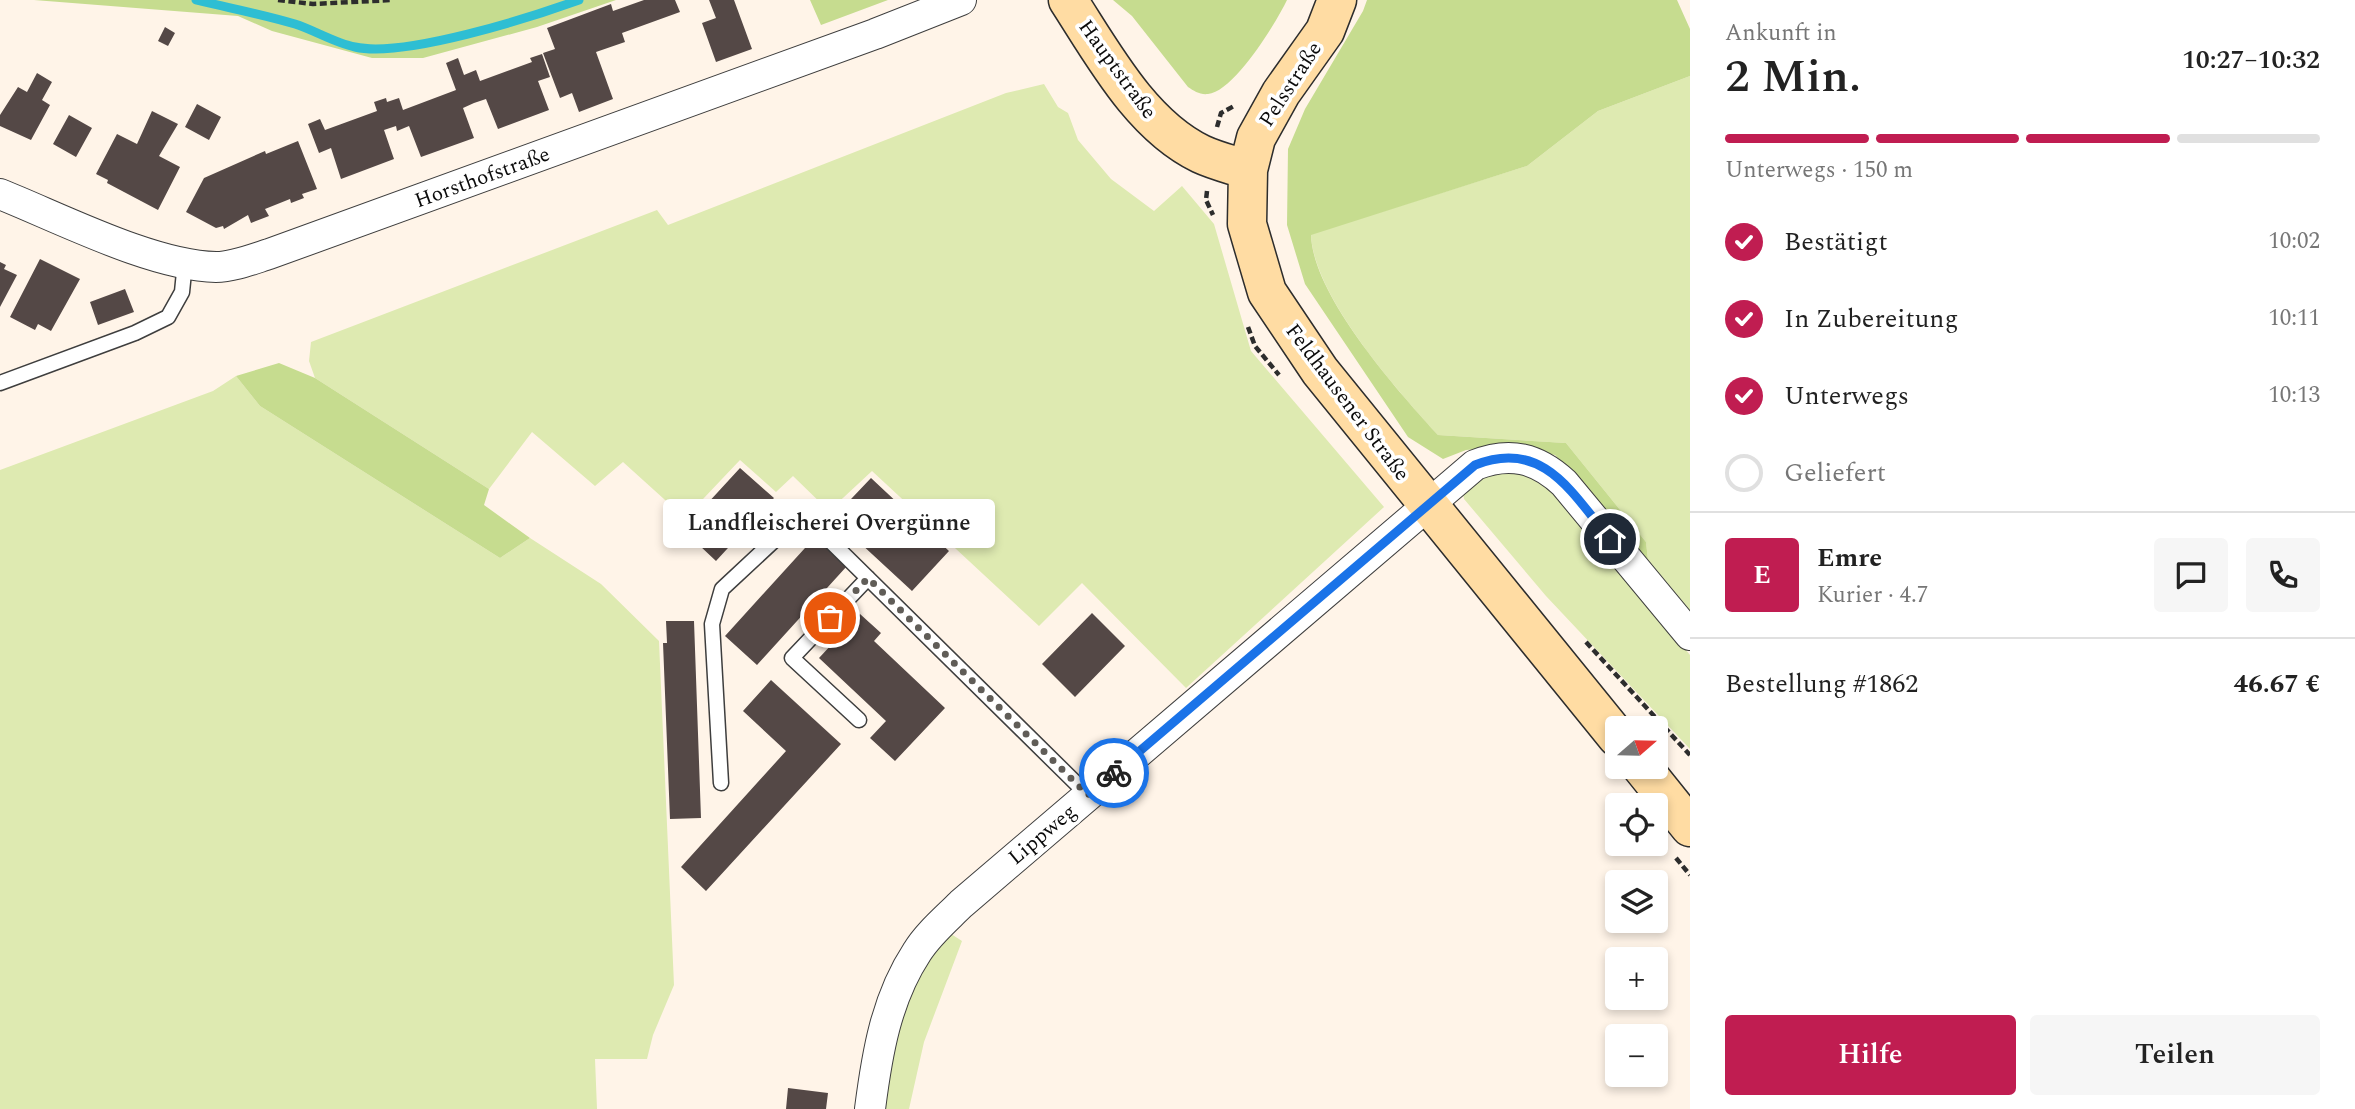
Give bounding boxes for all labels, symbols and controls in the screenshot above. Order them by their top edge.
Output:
street label: Hauptstraße [1070,13,1164,126]
text: Ankunft in [1725,16,1837,51]
street label: Pelsstraße [1251,35,1330,134]
text: 10:27–10:32 [2182,40,2320,80]
text: 2 Min. [1725,42,1861,112]
street label: Horsthofstraße [410,139,554,217]
text: Unterwegs · 150 m [1725,153,1913,188]
text: Bestätigt [1784,222,1888,262]
icon: check [1725,223,1763,261]
text: 10:02 [2268,224,2320,259]
text: In Zubereitung [1784,299,1958,339]
icon: check [1725,300,1763,338]
text: 10:11 [2268,301,2320,336]
street label: Feldhausener Straße [1277,317,1417,488]
text: Unterwegs [1784,376,1909,416]
icon: check [1725,377,1763,415]
text: 10:13 [2268,378,2320,413]
text: Geliefert [1784,453,1886,493]
callout: Landfleischerei Overgünne [664,499,996,548]
text: Landfleischerei Overgünne [687,506,971,541]
pin [1580,509,1640,569]
icon: home [1591,520,1629,558]
text: Emre [1817,538,1882,578]
button: chat [2154,538,2228,612]
button: phone [2246,538,2320,612]
text: E [1753,555,1771,595]
text: Kurier · 4.7 [1817,578,1928,613]
pin [800,588,860,648]
icon: bag [811,599,849,637]
text: Bestellung #1862 [1725,664,1918,704]
text: 46.67 € [2234,664,2320,704]
north arrow [1605,716,1668,779]
map controls [1605,716,1668,1087]
courier [1079,738,1149,808]
icon: bike [1095,754,1133,792]
button: locate [1605,793,1668,856]
street label: Lippweg [1001,796,1084,873]
button: layers [1605,870,1668,933]
button: + [1605,947,1668,1010]
button: Hilfe [1725,1015,2016,1095]
button: Teilen [2030,1015,2320,1095]
button: − [1605,1024,1668,1087]

